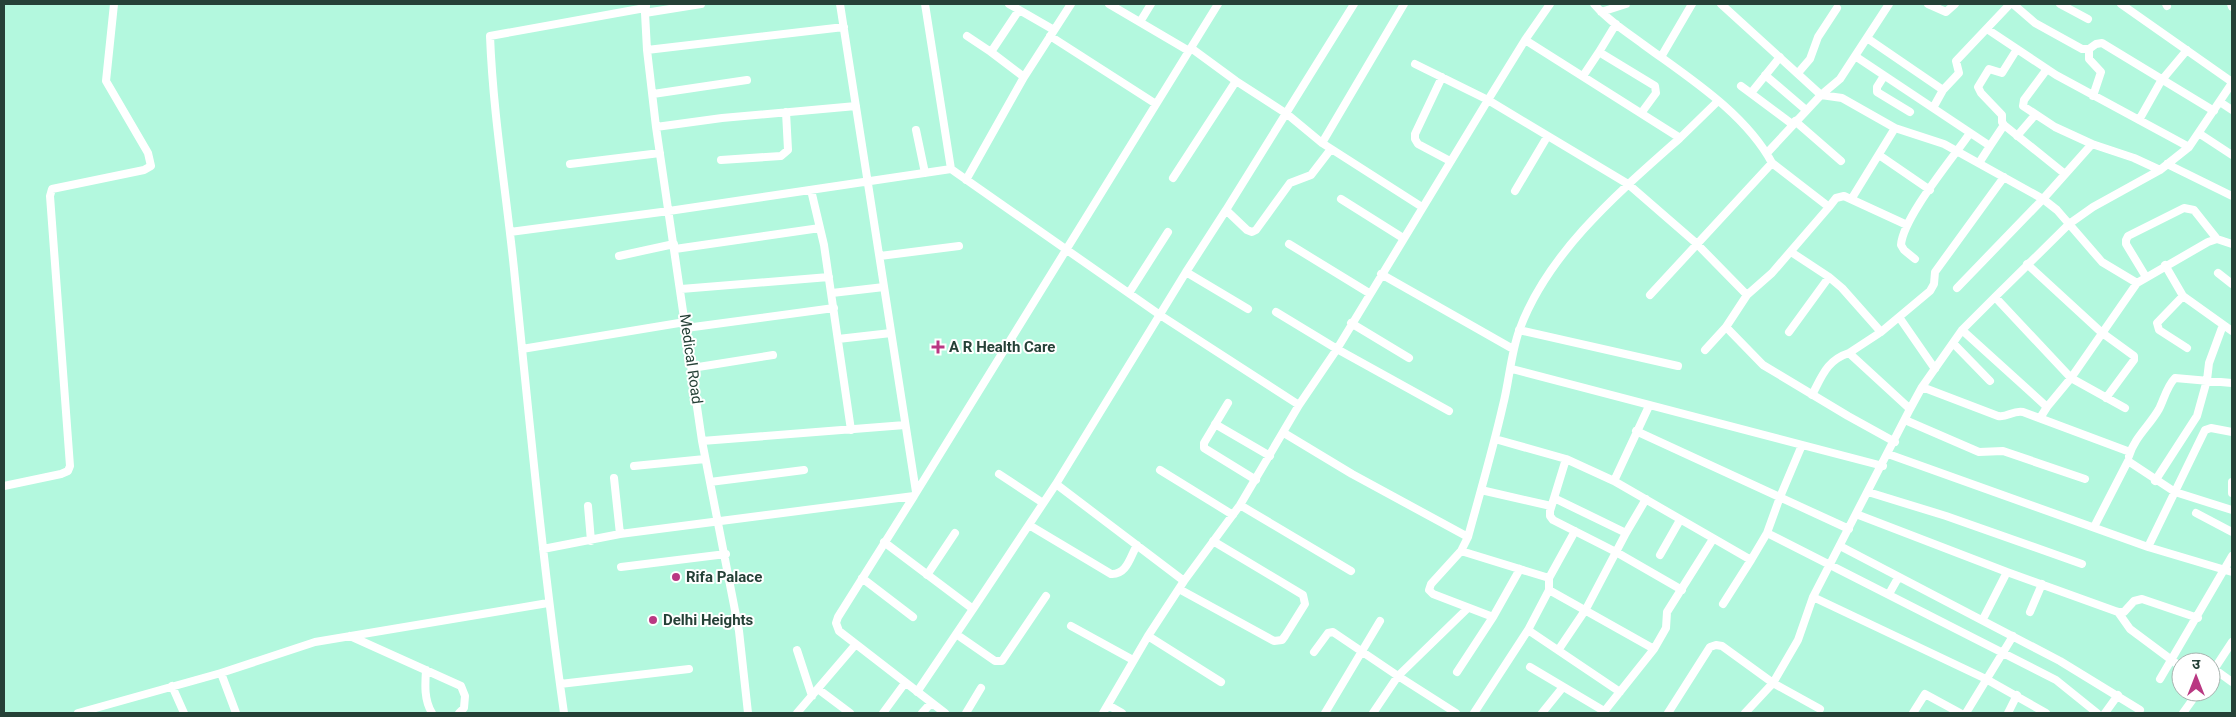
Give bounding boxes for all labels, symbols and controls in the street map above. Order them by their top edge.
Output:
street label: Medical Road [676,313,706,405]
place label: A R Health Care [949,338,1055,356]
marker: A R Health Care [931,340,945,354]
place label: Rifa Palace [686,568,762,586]
marker: Rifa Palace [670,571,682,583]
place label: Delhi Heights [663,611,754,629]
marker: Delhi Heights [647,614,659,626]
north arrow [2171,652,2221,702]
text: उ [2192,656,2201,672]

